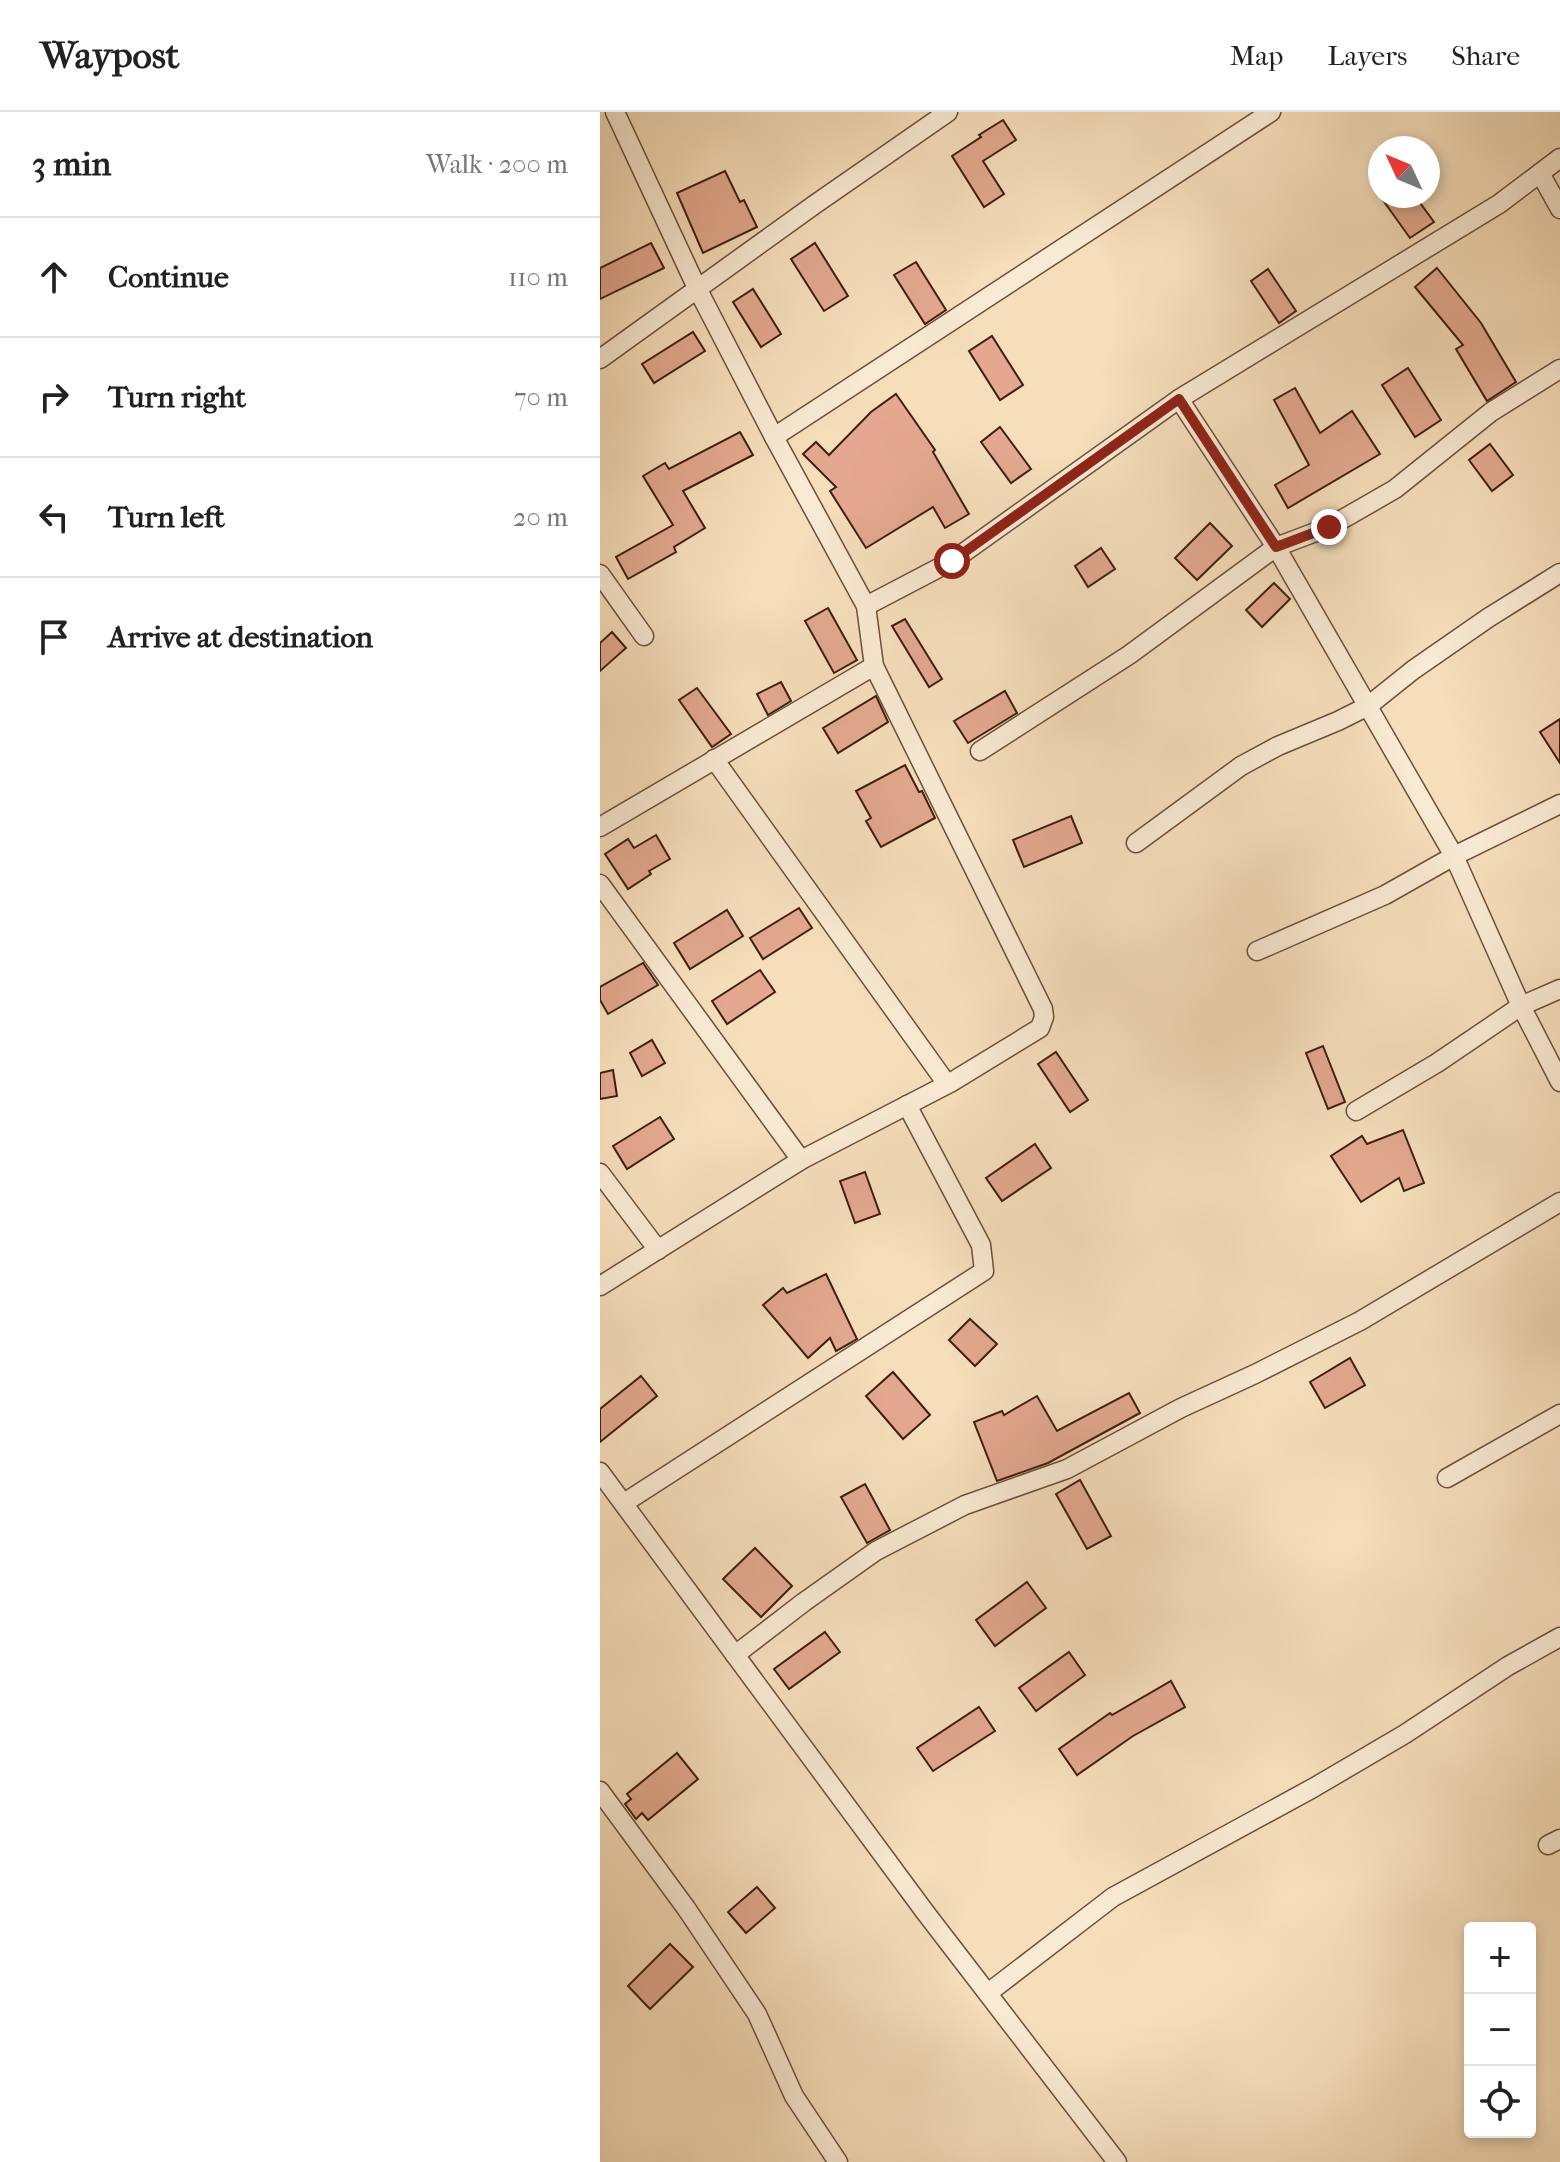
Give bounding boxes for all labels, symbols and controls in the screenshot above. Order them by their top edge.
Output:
text: Waypost [40,33,179,78]
text: Map [1230,39,1283,72]
text: Layers [1327,39,1407,72]
text: Share [1451,39,1520,72]
north arrow [1368,136,1440,208]
text: 3 min [32,144,111,184]
text: Walk · 200 m [426,149,568,180]
icon: ahead [32,255,76,299]
text: Continue [108,260,229,295]
text: 110 m [508,262,568,293]
icon: right [32,375,76,419]
text: Turn right [108,380,246,415]
text: 70 m [514,382,568,413]
icon: left [32,495,76,539]
text: Turn left [108,500,225,535]
text: 20 m [513,502,568,533]
route end [1311,509,1347,545]
route start [934,543,970,579]
icon: arrive [32,615,76,659]
text: Arrive at destination [108,620,373,655]
map controls [1464,1922,1536,2138]
button: + [1464,1922,1536,1994]
button: − [1464,1994,1536,2066]
button: locate [1464,2066,1536,2138]

